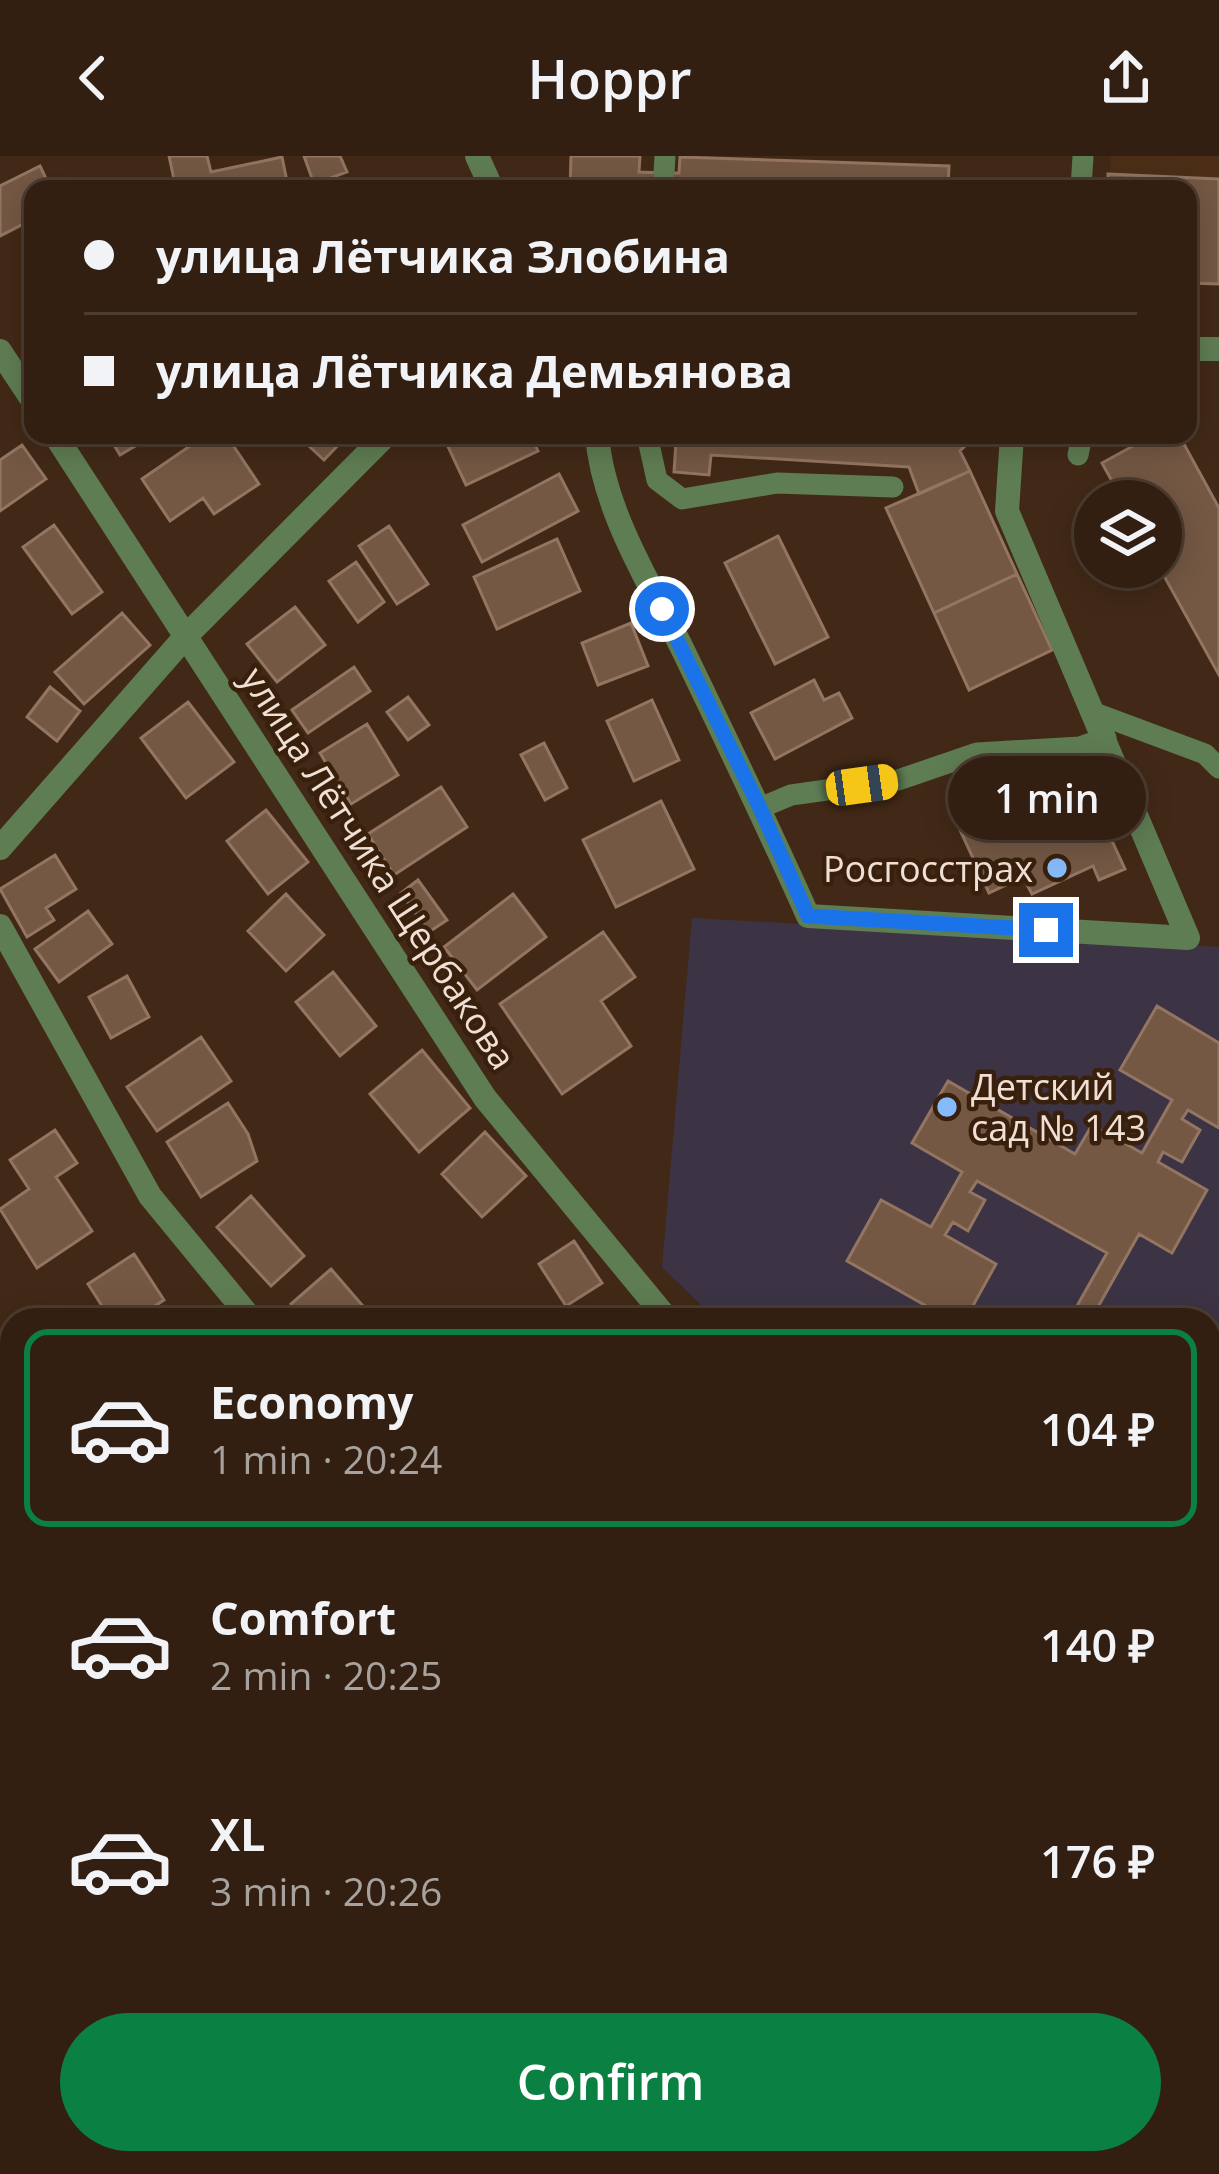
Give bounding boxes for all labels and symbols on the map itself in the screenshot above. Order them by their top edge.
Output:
route start [635,582,689,636]
street label: улица Лётчика Щербакова [230,657,528,1079]
callout: 1 min [947,756,1145,840]
car [824,762,900,808]
place label: Росгосстрах [823,844,1033,893]
marker: Росгосстрах [1044,855,1070,881]
route end [1019,903,1073,957]
place label: Детский сад № 143 [971,1062,1146,1152]
marker: Детский сад № 143 [934,1094,960,1120]

